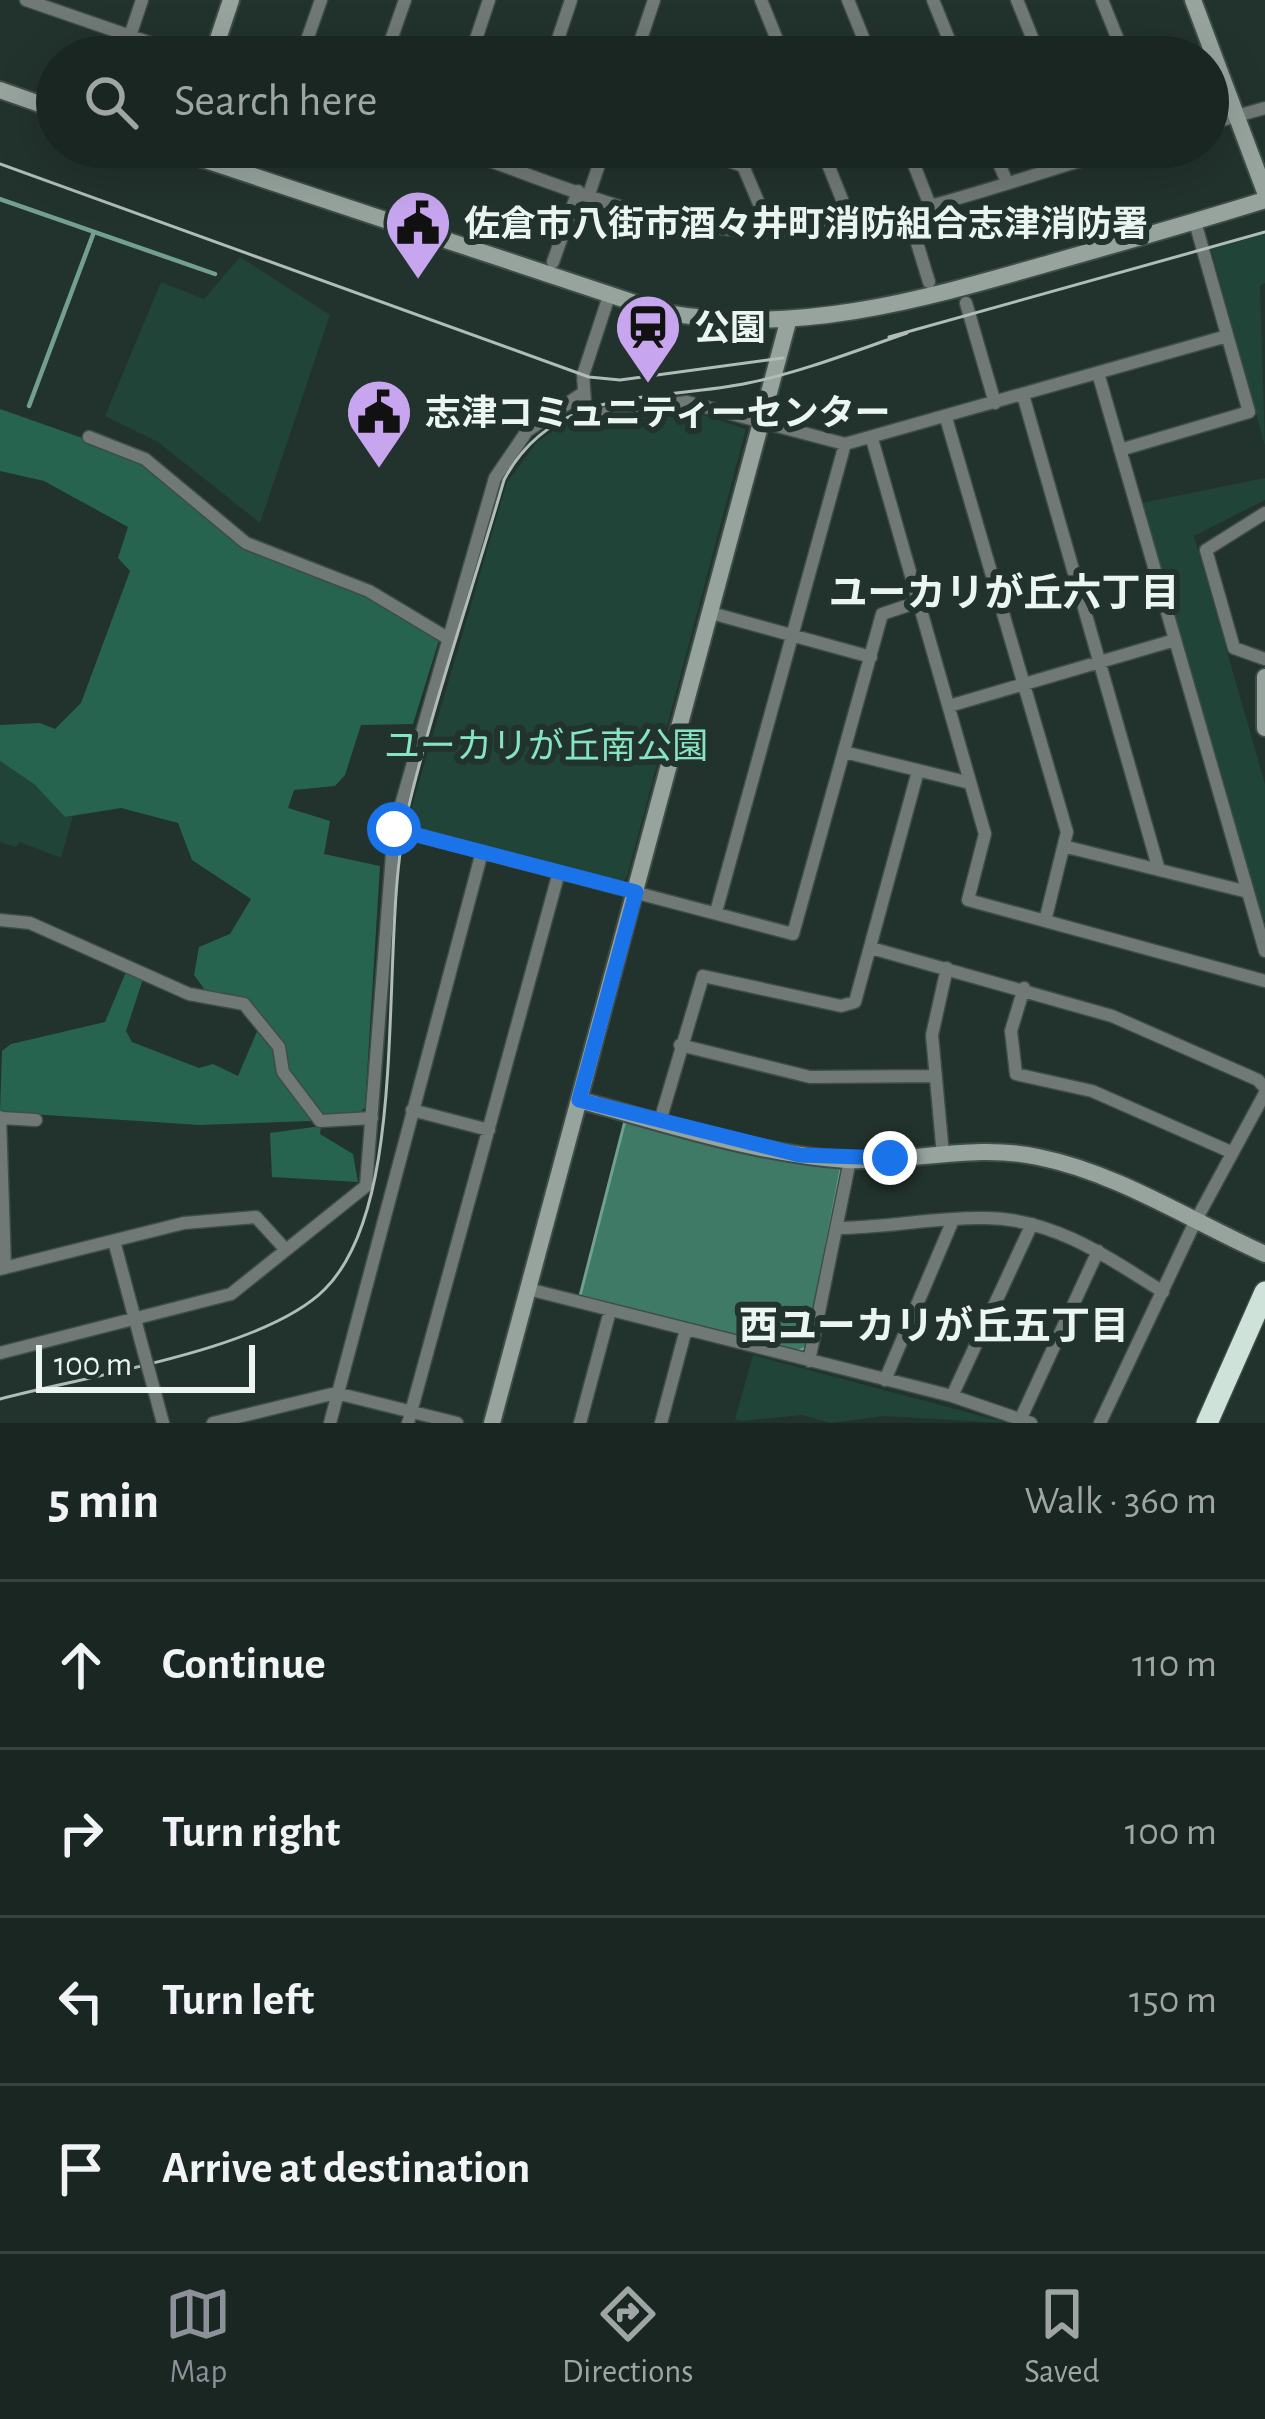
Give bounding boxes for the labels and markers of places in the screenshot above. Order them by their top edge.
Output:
public building icon: 佐倉市八街市酒々井町消防組合志津消防署 [383,188,453,282]
place label: 佐倉市八街市酒々井町消防組合志津消防署 [464,205,1148,243]
station icon: 公園 [613,292,683,386]
place label: 公園 [694,310,766,347]
public building icon: 志津コミュニティーセンター [344,377,414,471]
place label: 志津コミュニティーセンター [425,394,891,432]

